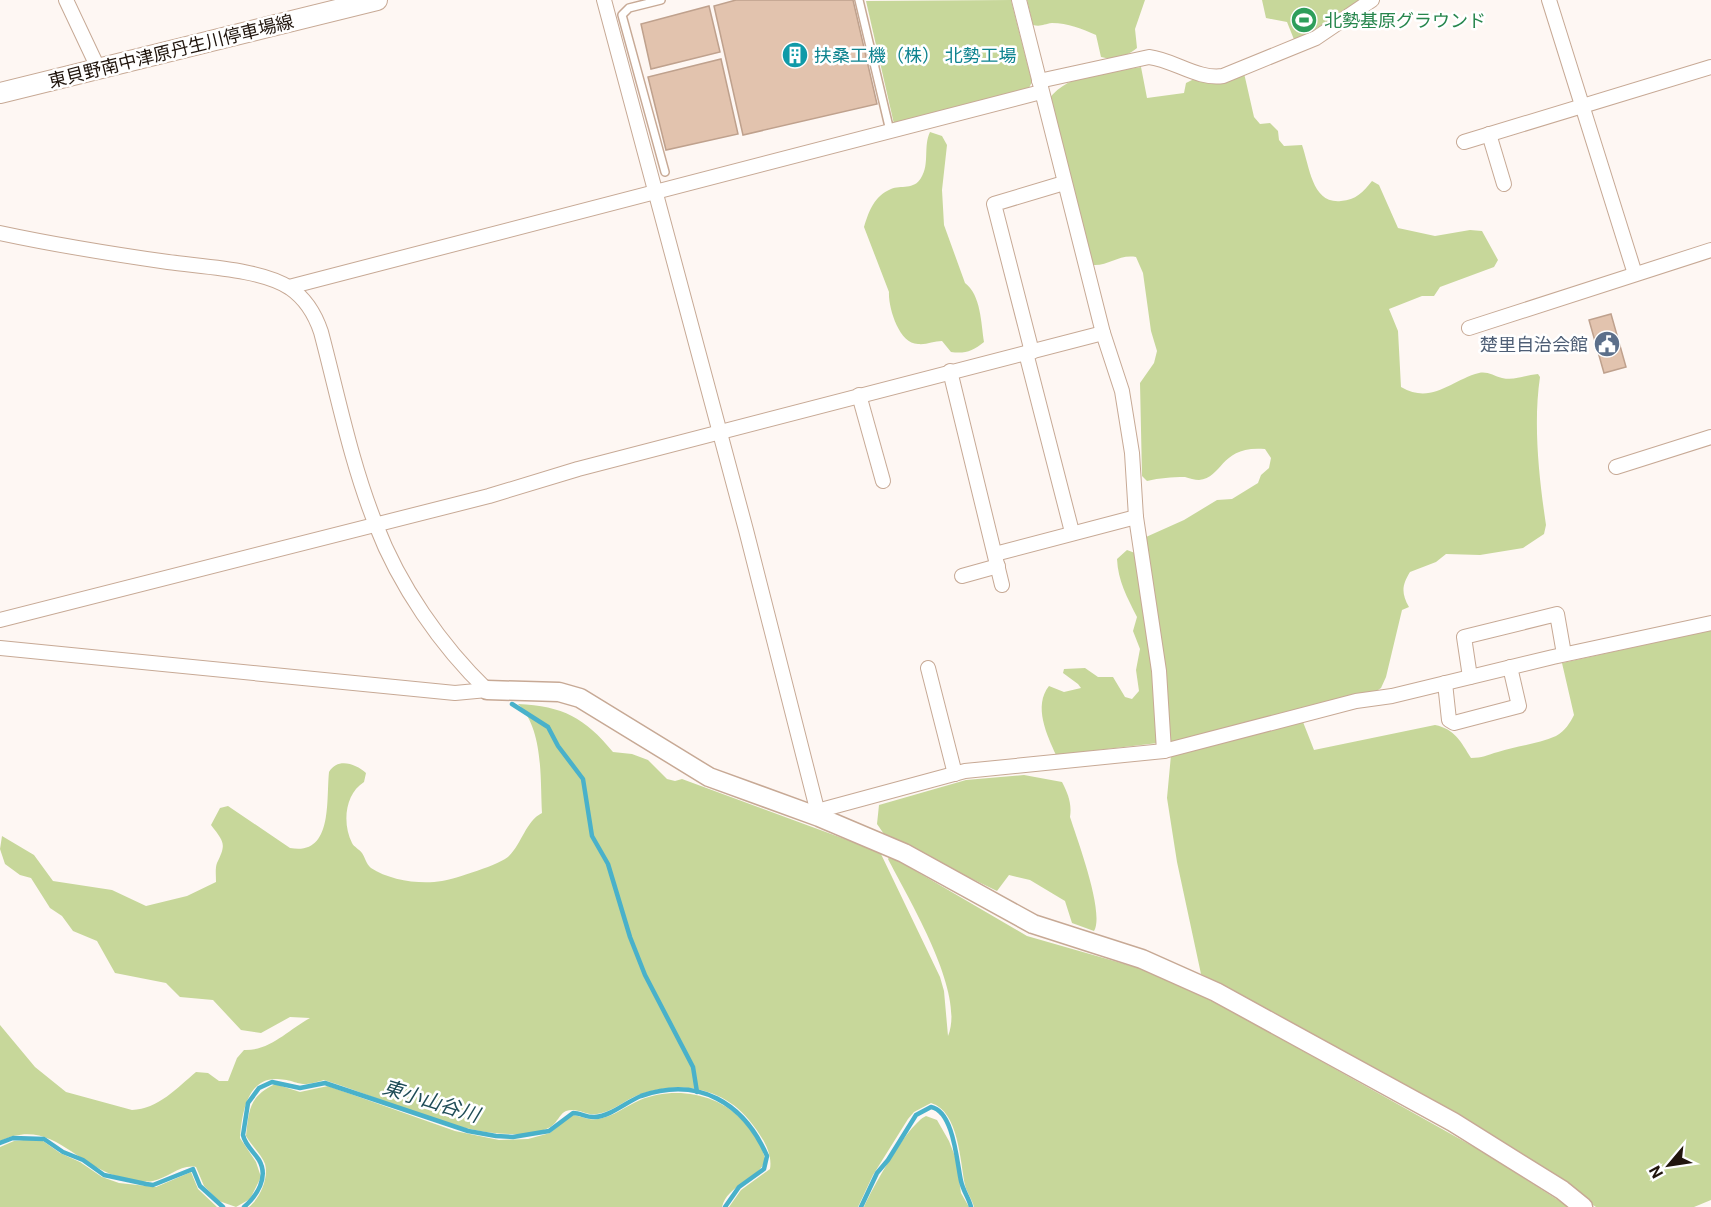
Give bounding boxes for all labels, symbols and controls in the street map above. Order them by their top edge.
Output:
sports icon: 北勢基原グラウンド [1289,5,1319,35]
street label: 東貝野南中津原丹生川停車場線 [46,10,296,92]
place label: 北勢基原グラウンド [1324,10,1486,31]
building icon: 扶桑工機（株） 北勢工場 [780,40,810,70]
place label: 扶桑工機（株） 北勢工場 [814,45,1016,66]
public building icon: 楚里自治会館 [1592,329,1622,359]
place label: 楚里自治会館 [1480,334,1588,355]
water label: 東小山谷川 [380,1075,484,1128]
north arrow [1639,1135,1699,1195]
text: N [1645,1162,1667,1182]

